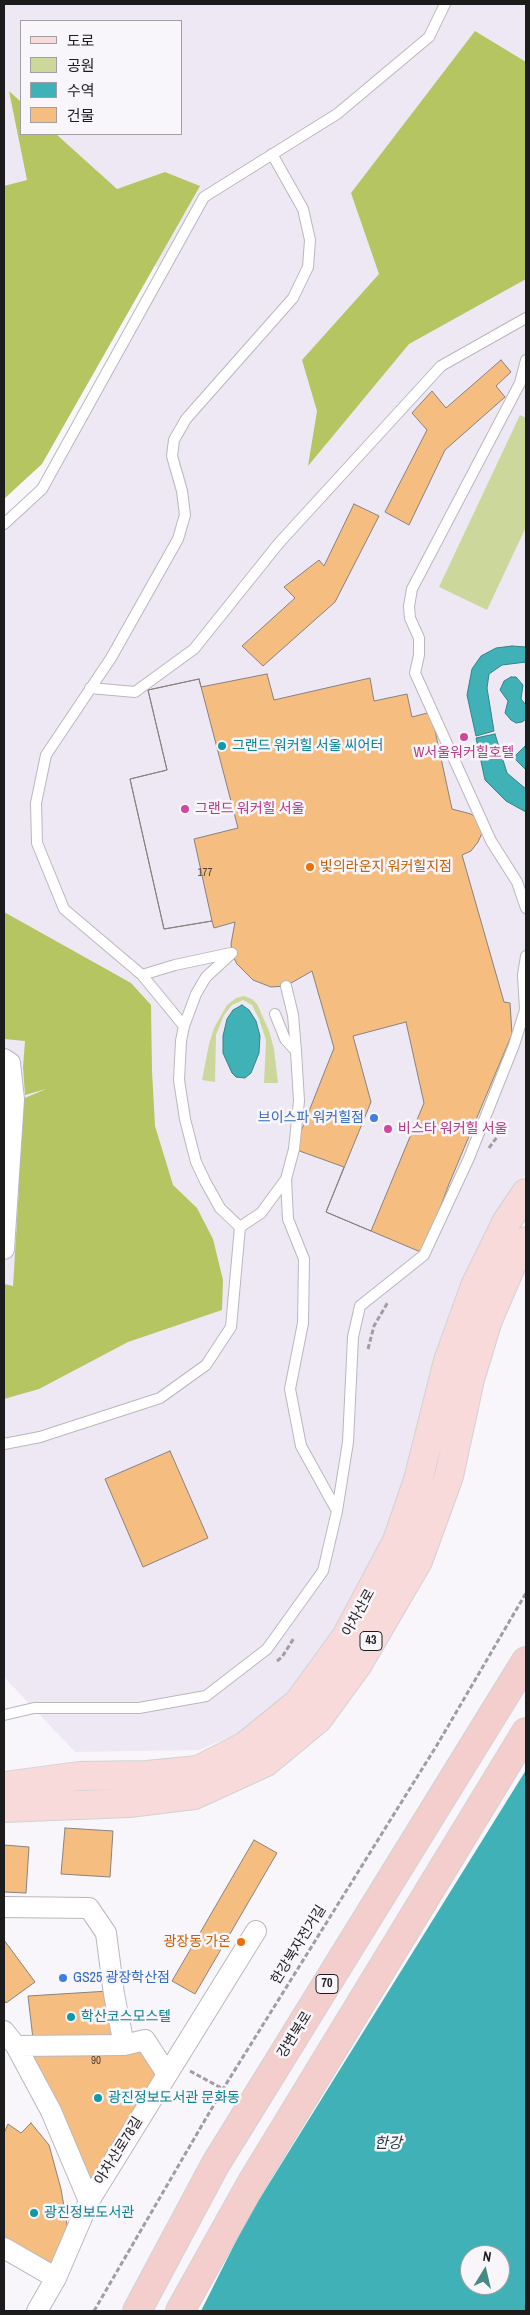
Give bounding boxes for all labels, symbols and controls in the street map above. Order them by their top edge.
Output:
legend [20,20,182,135]
text: 도로 [67,30,95,51]
text: 공원 [67,55,95,76]
text: 수역 [67,80,95,101]
text: 건물 [67,105,95,126]
marker: W서울워커힐호텔 [458,731,470,743]
place label: 그랜드 워커힐 서울 씨어터 [232,738,383,754]
marker: 그랜드 워커힐 서울 씨어터 [216,740,228,752]
place label: W서울워커힐호텔 [414,745,514,761]
place label: 그랜드 워커힐 서울 [195,801,304,817]
marker: 그랜드 워커힐 서울 [179,803,191,815]
place label: 빛의라운지 워커힐지점 [320,859,452,875]
marker: 빛의라운지 워커힐지점 [304,861,316,873]
house number: 177 [197,866,213,880]
place label: 브이스파 워커힐점 [258,1110,364,1126]
marker: 브이스파 워커힐점 [368,1112,380,1124]
place label: 비스타 워커힐 서울 [398,1121,507,1137]
marker: 비스타 워커힐 서울 [382,1123,394,1135]
street label: 아차산로 [339,1586,379,1640]
road number: 43 [360,1632,382,1650]
street label: 한강북자전거길 [268,1902,330,1988]
place label: 광장동 가온 [163,1934,231,1950]
marker: 광장동 가온 [235,1936,247,1948]
place label: GS25 광장학산점 [73,1970,170,1986]
marker: GS25 광장학산점 [57,1972,69,1984]
road number: 70 [316,1975,338,1994]
place label: 학산코스모스텔 [81,2009,171,2025]
street label: 강변북로 [274,2009,316,2061]
marker: 학산코스모스텔 [65,2011,77,2023]
house number: 90 [91,2054,101,2068]
place label: 광진정보도서관 문화동 [108,2090,240,2106]
marker: 광진정보도서관 문화동 [92,2092,104,2104]
street label: 아차산로78길 [91,2114,147,2188]
water label: 한강 [374,2135,402,2153]
place label: 광진정보도서관 [44,2205,134,2221]
marker: 광진정보도서관 [28,2207,40,2219]
north arrow [460,2245,510,2295]
text: N [482,2247,493,2266]

